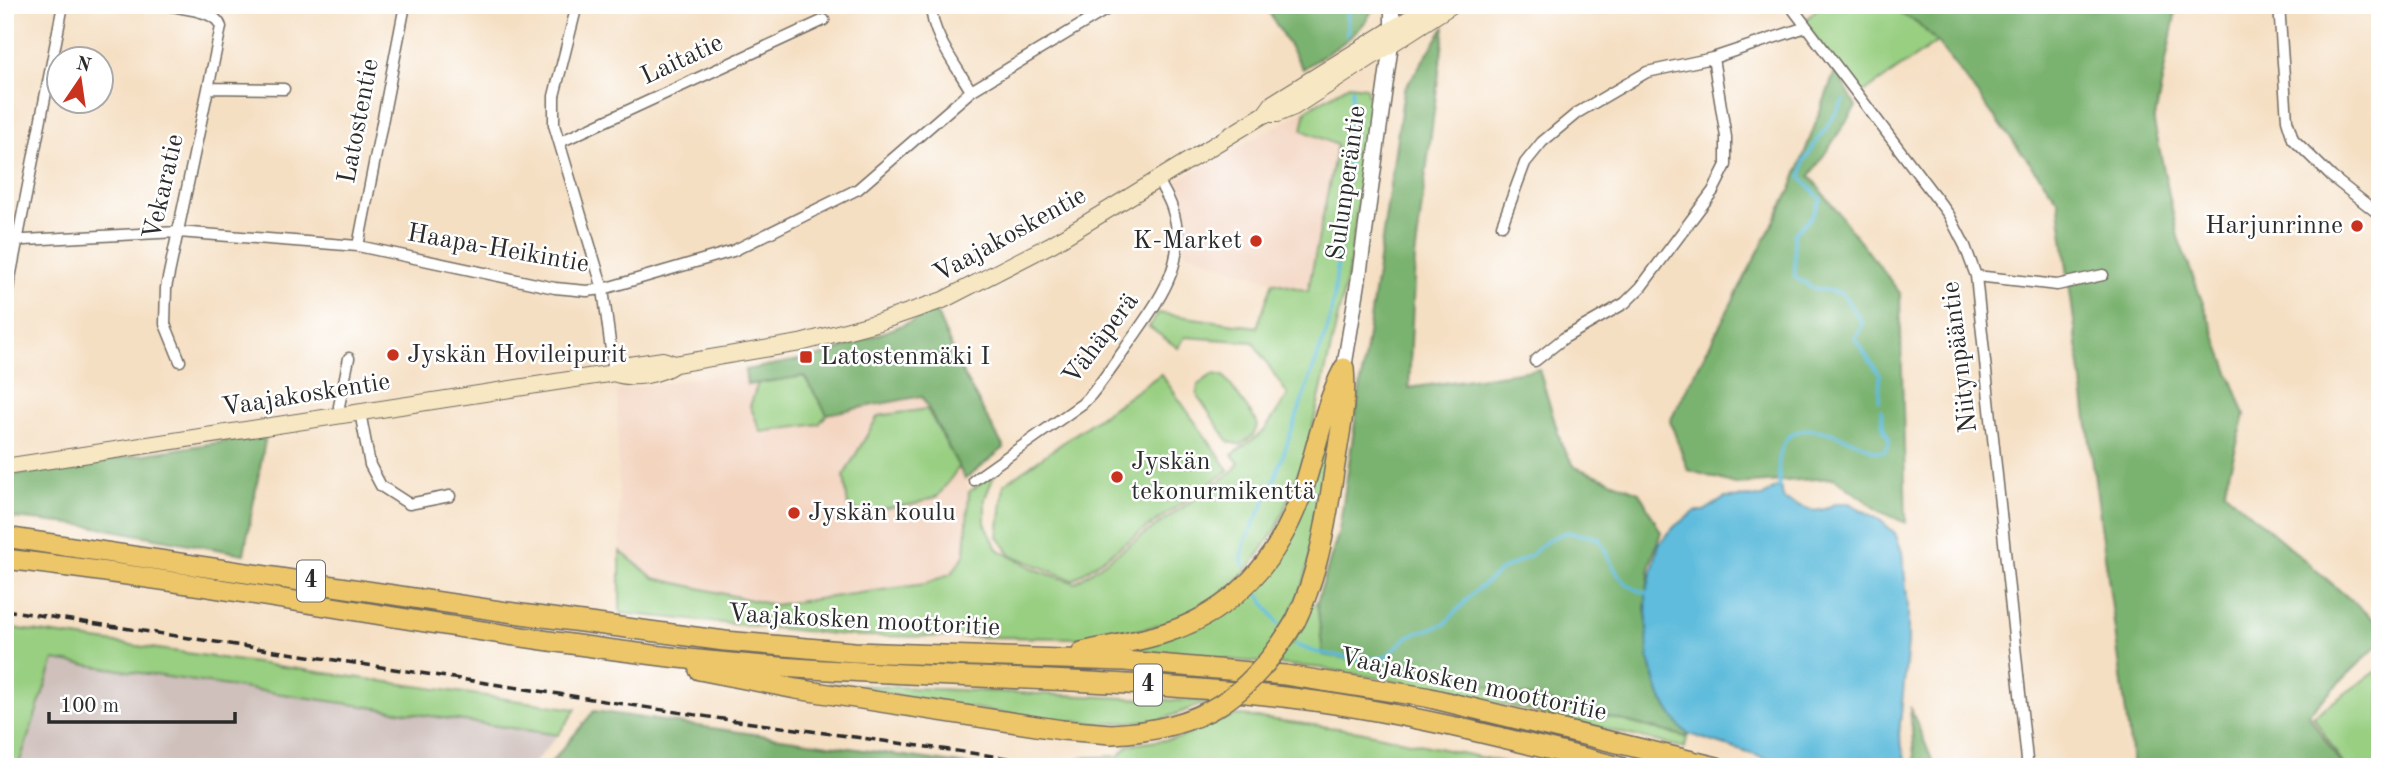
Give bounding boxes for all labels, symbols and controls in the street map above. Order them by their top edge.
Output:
street label: Laitatie [637,30,727,90]
north arrow [46,46,116,116]
text: N [74,55,93,77]
street label: Latostentie [334,56,384,186]
street label: Sulunperäntie [1323,104,1371,262]
street label: Vekaratie [139,132,189,242]
street label: Vaajakoskentie [929,182,1091,288]
place label: Harjunrinne [2205,213,2343,239]
marker: Harjunrinne [2349,218,2365,234]
street label: Haapa-Heikintie [405,220,591,278]
place label: K-Market [1133,228,1242,254]
marker: K-Market [1248,233,1264,249]
street label: Niitynpääntie [1938,280,1982,434]
street label: Vähäperä [1058,288,1144,390]
place label: Jyskän Hovileipurit [407,342,627,368]
place label: Latostenmäki I [820,344,990,370]
marker: Jyskän Hovileipurit [385,347,401,363]
marker: Latostenmäki I [798,349,814,365]
street label: Vaajakoskentie [220,369,392,421]
place label: Jyskän tekonurmikenttä [1131,449,1315,505]
marker: Jyskän tekonurmikenttä [1109,469,1125,485]
place label: Jyskän koulu [808,500,956,526]
marker: Jyskän koulu [786,505,802,521]
road number: 4 [297,560,325,602]
street label: Vaajakosken moottoritie [727,601,1001,641]
street label: Vaajakosken moottoritie [1337,644,1609,726]
road number: 4 [1134,664,1162,706]
scale bar [49,681,234,725]
text: 100 m [60,696,119,717]

